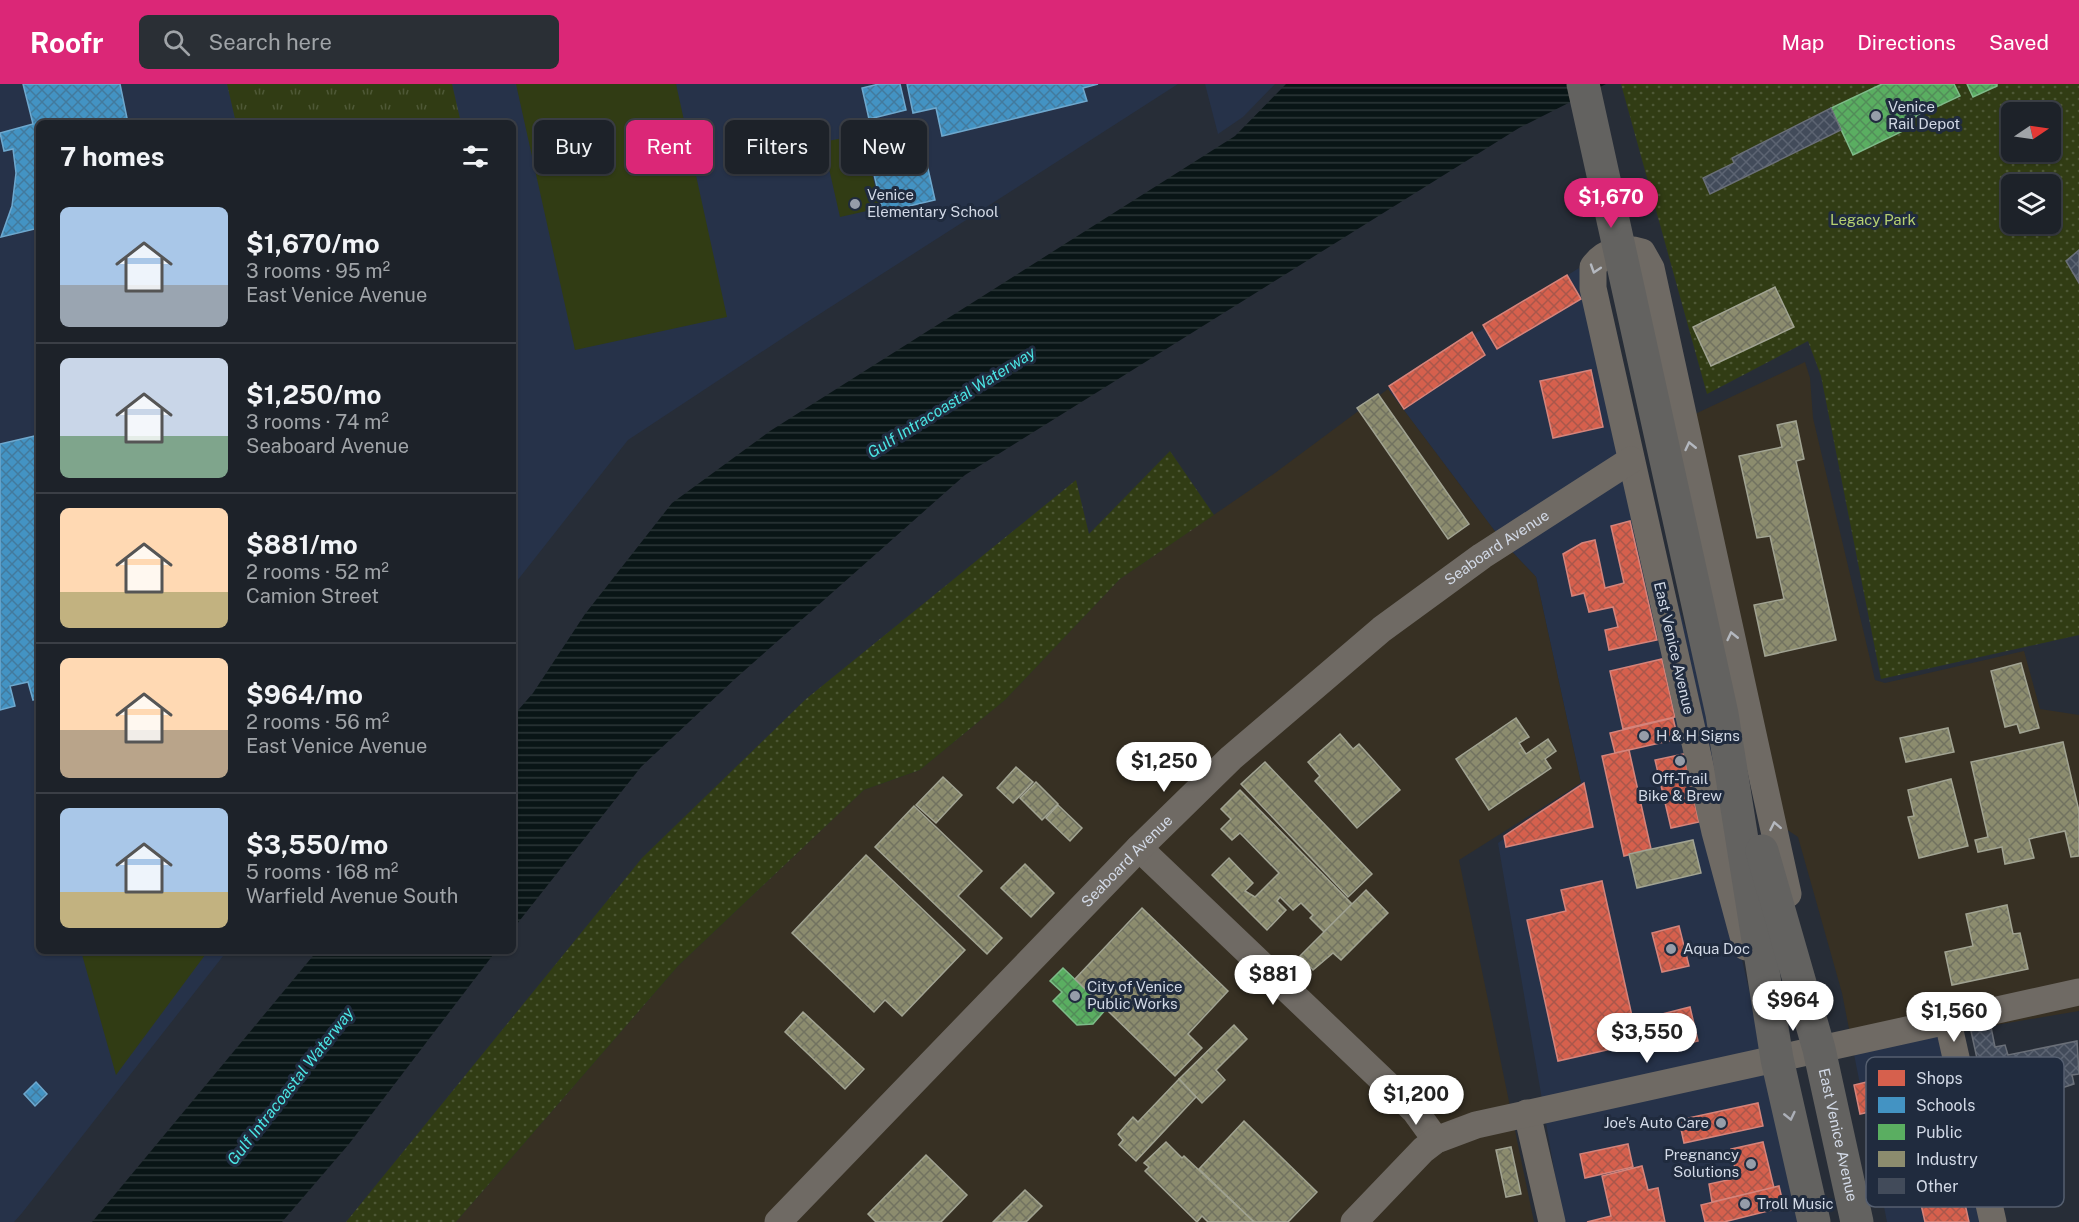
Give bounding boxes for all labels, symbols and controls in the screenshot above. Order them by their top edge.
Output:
search box [139,15,559,69]
text: Roofr [30,26,103,59]
icon: search [160,26,193,59]
text: Search here [208,29,332,55]
text: Map [1782,30,1824,55]
text: Directions [1857,30,1956,55]
text: Saved [1989,30,2049,55]
place label: Venice Rail Depot [1888,98,1960,132]
north arrow [2001,102,2061,162]
map controls [2001,102,2061,234]
marker: Venice Rail Depot [1869,109,1883,123]
chip: Buy [534,120,614,174]
chip: Rent [626,120,713,174]
chip: Filters [725,120,829,174]
chip: New [841,120,927,174]
icon: filters [459,140,492,173]
text: 7 homes [60,141,164,172]
button: layers [2001,174,2061,234]
pin: $1,670 [1562,178,1660,229]
text: $1,670 [1578,185,1644,209]
place label: Venice Elementary School [867,186,999,220]
marker: Venice Elementary School [848,197,862,211]
park label: Legacy Park [1830,211,1916,228]
text: $1,670/mo [246,228,380,259]
icon: home [108,231,180,303]
text: 3 rooms · 95 m² [246,259,390,283]
one-way arrow [1590,264,1602,274]
text: East Venice Avenue [246,283,427,307]
water label: Gulf Intracoastal Waterway [864,342,1040,462]
text: $1,250/mo [246,379,382,410]
icon: home [108,382,180,454]
text: 3 rooms · 74 m² [246,410,389,434]
text: Seaboard Avenue [246,434,409,458]
one-way arrow [1684,441,1697,451]
street label: Seaboard Avenue [1441,506,1552,588]
text: $881/mo [246,529,358,560]
icon: home [108,532,180,604]
text: 2 rooms · 52 m² [246,560,389,584]
street label: East Venice Avenue [1651,580,1698,716]
text: Camion Street [246,584,379,608]
one-way arrow [1727,631,1740,641]
text: $964/mo [246,679,363,710]
icon: home [108,682,180,754]
text: 2 rooms · 56 m² [246,710,389,734]
place label: H & H Signs [1656,727,1740,744]
marker: H & H Signs [1637,729,1651,743]
text: East Venice Avenue [246,734,427,758]
pin: $1,250 [1115,742,1213,793]
text: $1,250 [1130,749,1198,773]
marker: Off-Trail Bike & Brew [1673,754,1687,768]
place label: Off-Trail Bike & Brew [1638,770,1722,804]
street label: Seaboard Avenue [1078,811,1176,910]
one-way arrow [1769,822,1782,832]
text: $3,550/mo [246,829,388,860]
icon: home [108,832,180,904]
text: 5 rooms · 168 m² [246,860,398,884]
text: Warfield Avenue South [246,884,458,908]
place label: Aqua Doc [1683,940,1750,957]
marker: Aqua Doc [1664,942,1678,956]
pin: $881 [1237,955,1309,1006]
text: $881 [1249,962,1297,986]
place label: City of Venice Public Works [1087,978,1183,1012]
pin: $964 [1757,981,1829,1032]
text: $964 [1767,988,1820,1012]
marker: City of Venice Public Works [1068,989,1082,1003]
pin: $1,560 [1905,992,2003,1043]
text: $1,560 [1920,999,1988,1023]
water label: Gulf Intracoastal Waterway [223,1003,358,1169]
pin: $3,550 [1598,1013,1696,1064]
text: $3,550 [1611,1020,1683,1044]
legend [1866,1057,2064,1207]
street label: East Venice Avenue [1815,1067,1861,1203]
text: Shops [1916,1069,1963,1088]
pin: $1,200 [1367,1075,1465,1126]
text: $1,200 [1383,1082,1449,1106]
text: Schools [1916,1096,1975,1115]
one-way arrow [1783,1110,1796,1120]
place label: Joe's Auto Care [1604,1114,1709,1131]
marker: Joe's Auto Care [1714,1116,1728,1130]
text: Public [1916,1123,1963,1142]
place label: Pregnancy Solutions [1664,1146,1739,1180]
text: Industry [1916,1150,1978,1169]
marker: Pregnancy Solutions [1744,1157,1758,1171]
text: Other [1916,1177,1958,1196]
place label: Troll Music [1757,1195,1834,1212]
marker: Troll Music [1738,1197,1752,1211]

